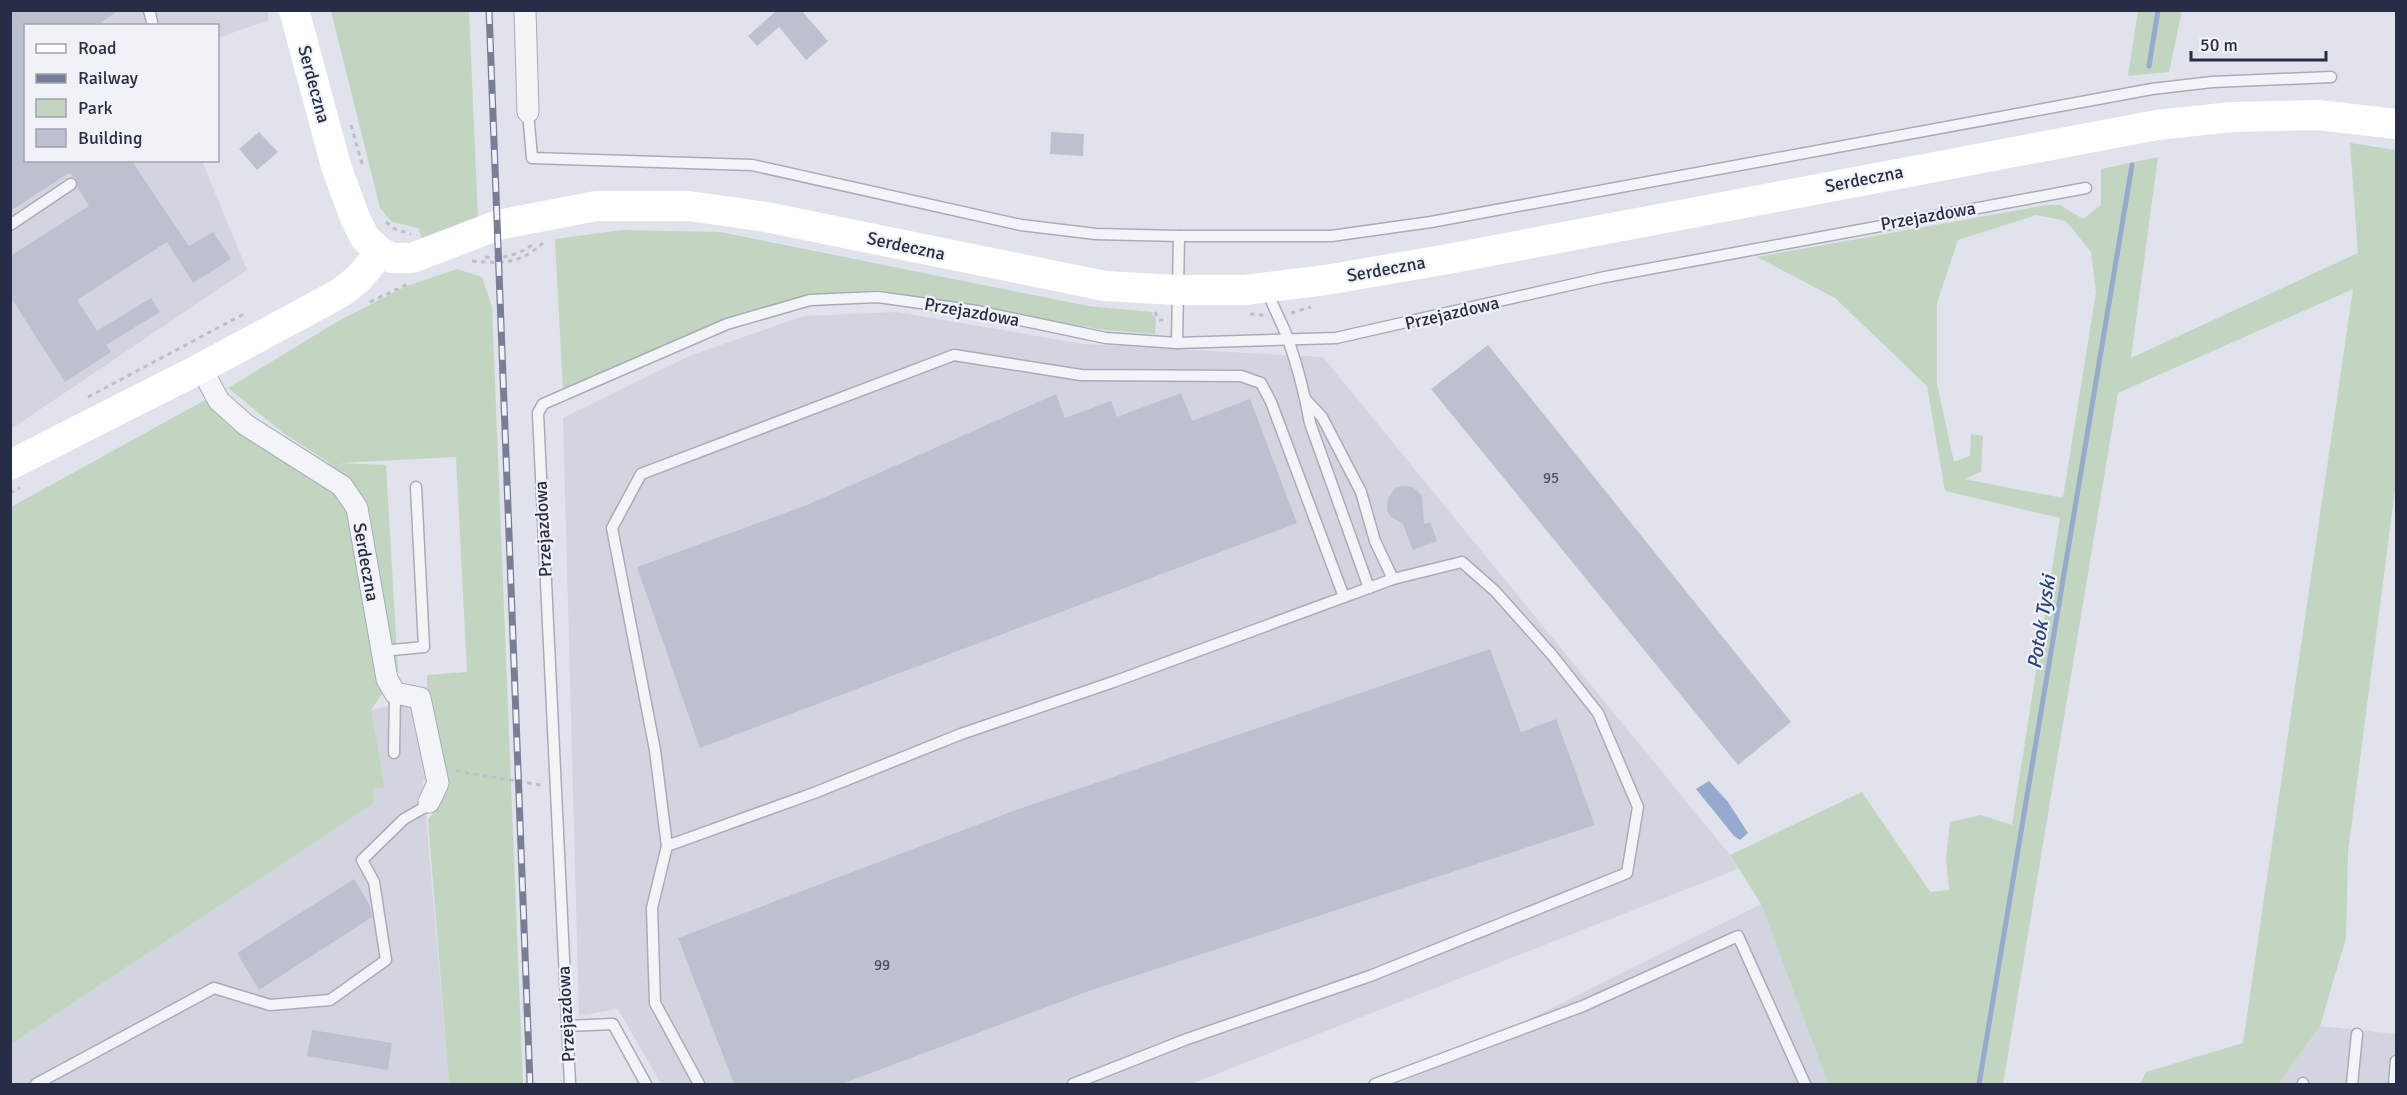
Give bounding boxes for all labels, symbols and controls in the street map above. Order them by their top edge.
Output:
legend [24,24,219,162]
scale bar [2191,24,2326,62]
text: 50 m [2200,34,2238,56]
text: Road [78,37,117,59]
street label: Serdeczna [293,43,335,125]
text: Railway [78,67,139,89]
text: Park [78,97,113,119]
text: Building [78,127,142,149]
street label: Serdeczna [1823,161,1905,197]
street label: Przejazdowa [1879,197,1977,235]
street label: Serdeczna [865,227,947,265]
street label: Serdeczna [1345,251,1427,287]
street label: Przejazdowa [1403,291,1501,335]
street label: Przejazdowa [923,293,1021,331]
house number: 95 [1543,469,1559,487]
street label: Przejazdowa [529,480,557,578]
street label: Serdeczna [348,521,384,603]
water label: Potok Tyski [2022,572,2061,671]
house number: 99 [874,956,890,974]
street label: Przejazdowa [552,965,580,1063]

